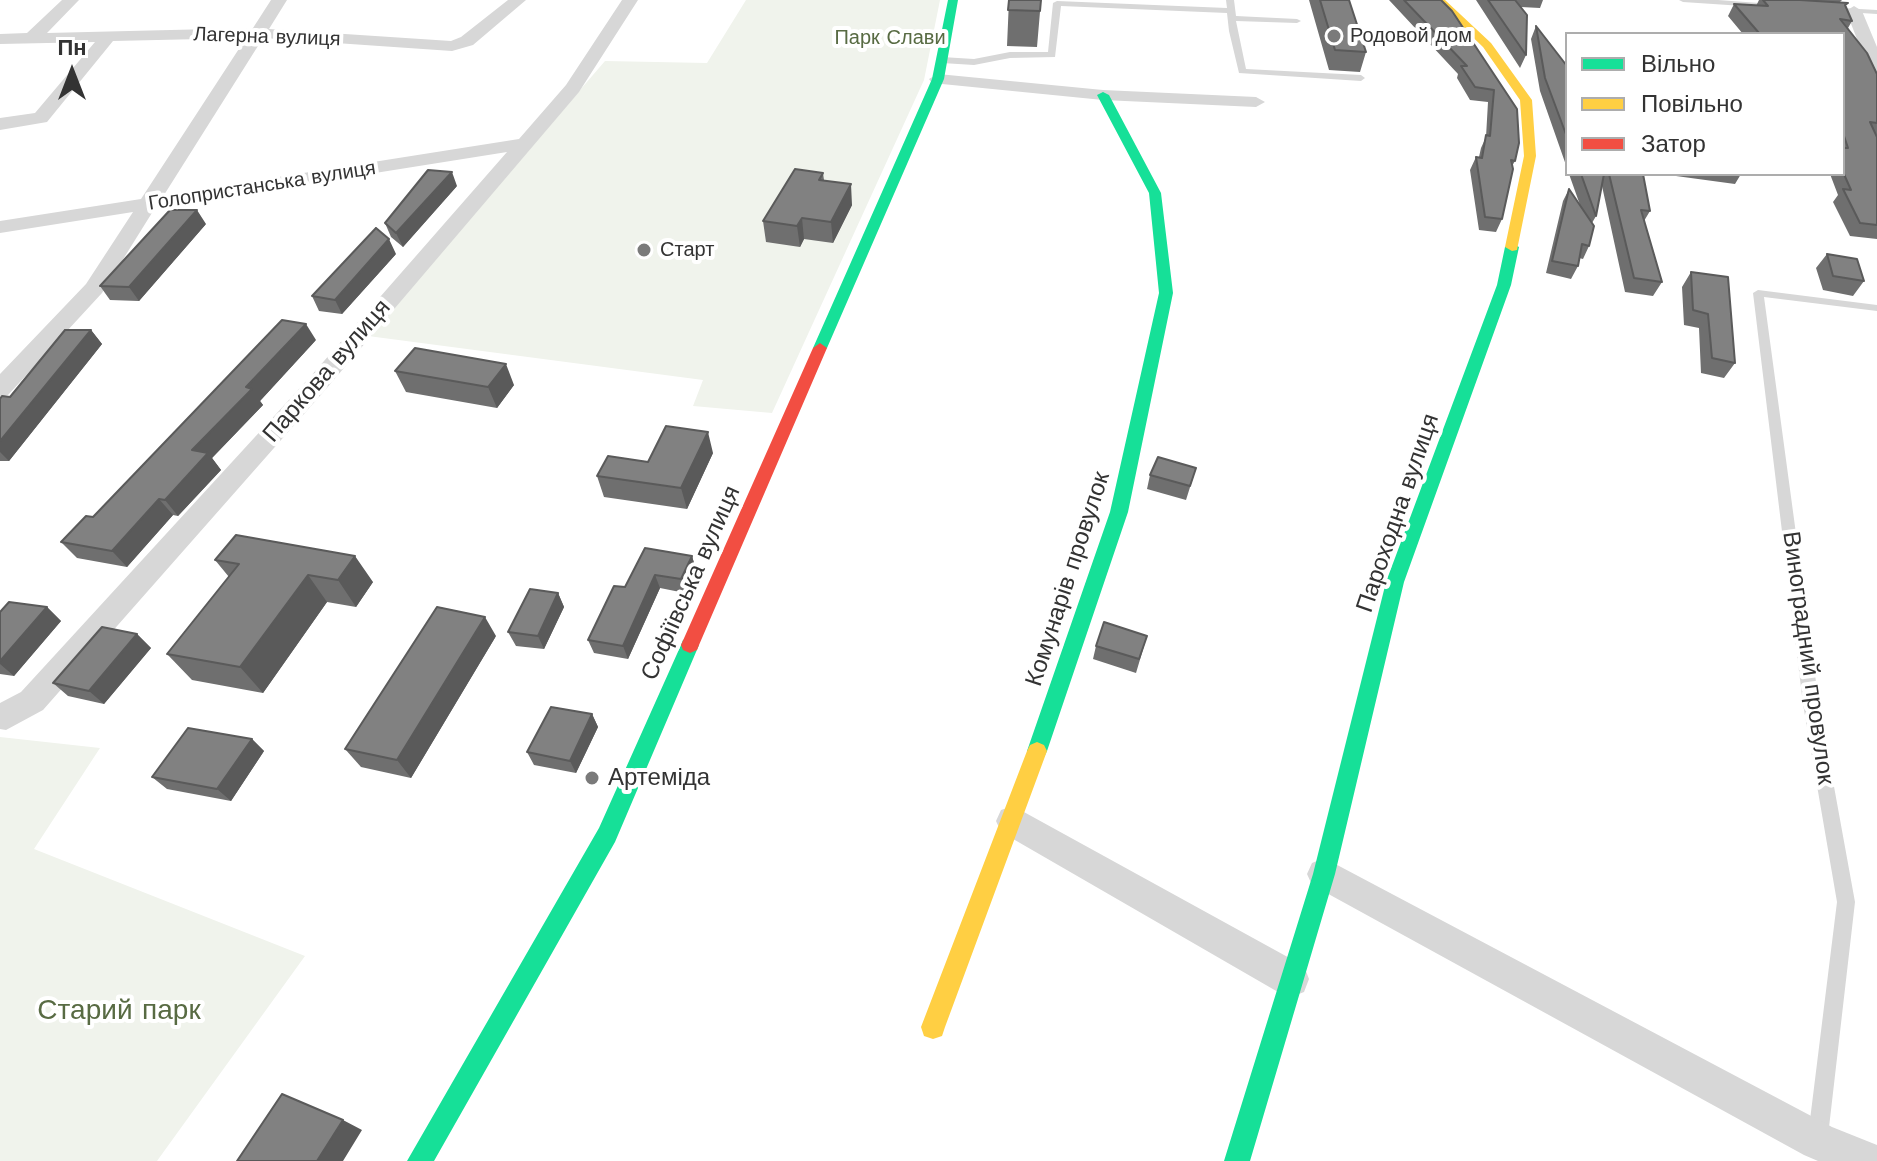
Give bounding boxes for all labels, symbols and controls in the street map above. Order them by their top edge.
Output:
street label: Лагерна вулиця [193,22,341,52]
place label: Родовой дом [1350,24,1472,48]
park label: Парк Слави [834,26,946,50]
marker: Родовой дом [1325,27,1343,45]
north arrow [32,32,112,112]
legend [1565,32,1845,176]
text: Пн [57,35,87,60]
text: Вільно [1641,50,1715,78]
text: Повільно [1641,90,1743,118]
text: Затор [1641,130,1706,158]
street label: Голопристанська вулиця [147,156,377,216]
place label: Старт [660,238,714,262]
marker: Старт [635,241,653,259]
street label: Паркова вулиця [257,294,397,448]
street label: Пароходна вулиця [1350,410,1446,616]
street label: Комунарів провулок [1020,468,1116,690]
street label: Софіївська вулиця [635,481,747,685]
street label: Виноградний провулок [1776,530,1840,786]
place label: Артеміда [608,764,710,792]
marker: Артеміда [583,769,601,787]
park label: Старий парк [37,994,201,1028]

